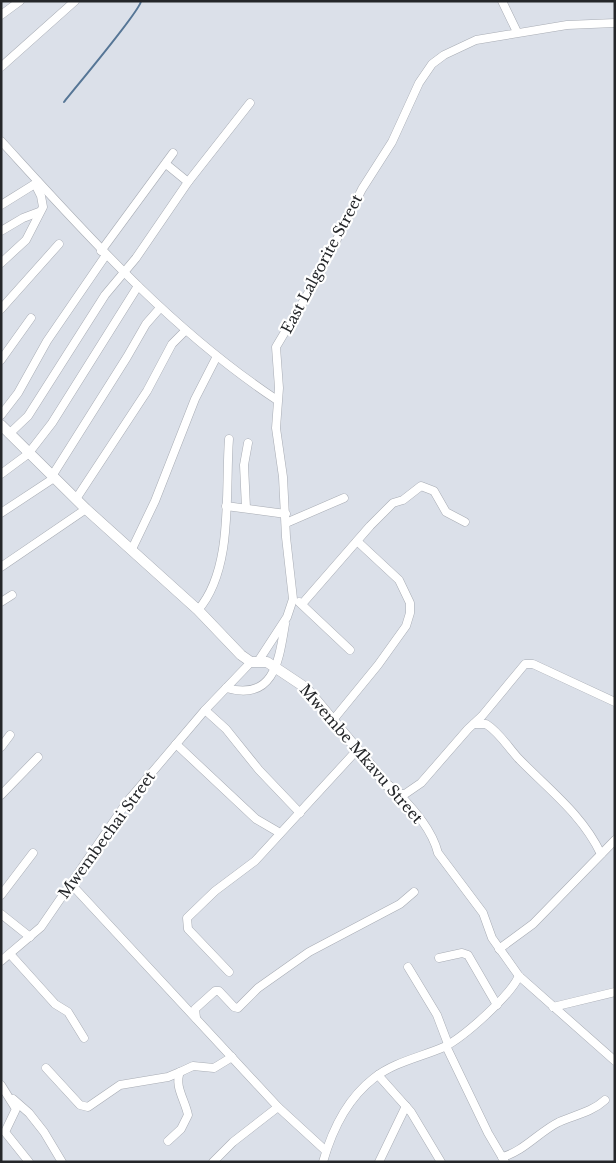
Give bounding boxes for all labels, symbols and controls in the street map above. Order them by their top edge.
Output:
street label: East Lalgorite Street [277,191,366,337]
street label: Mwembe Mkavu Street [296,680,427,827]
street label: Mwembechai Street [54,767,159,902]

